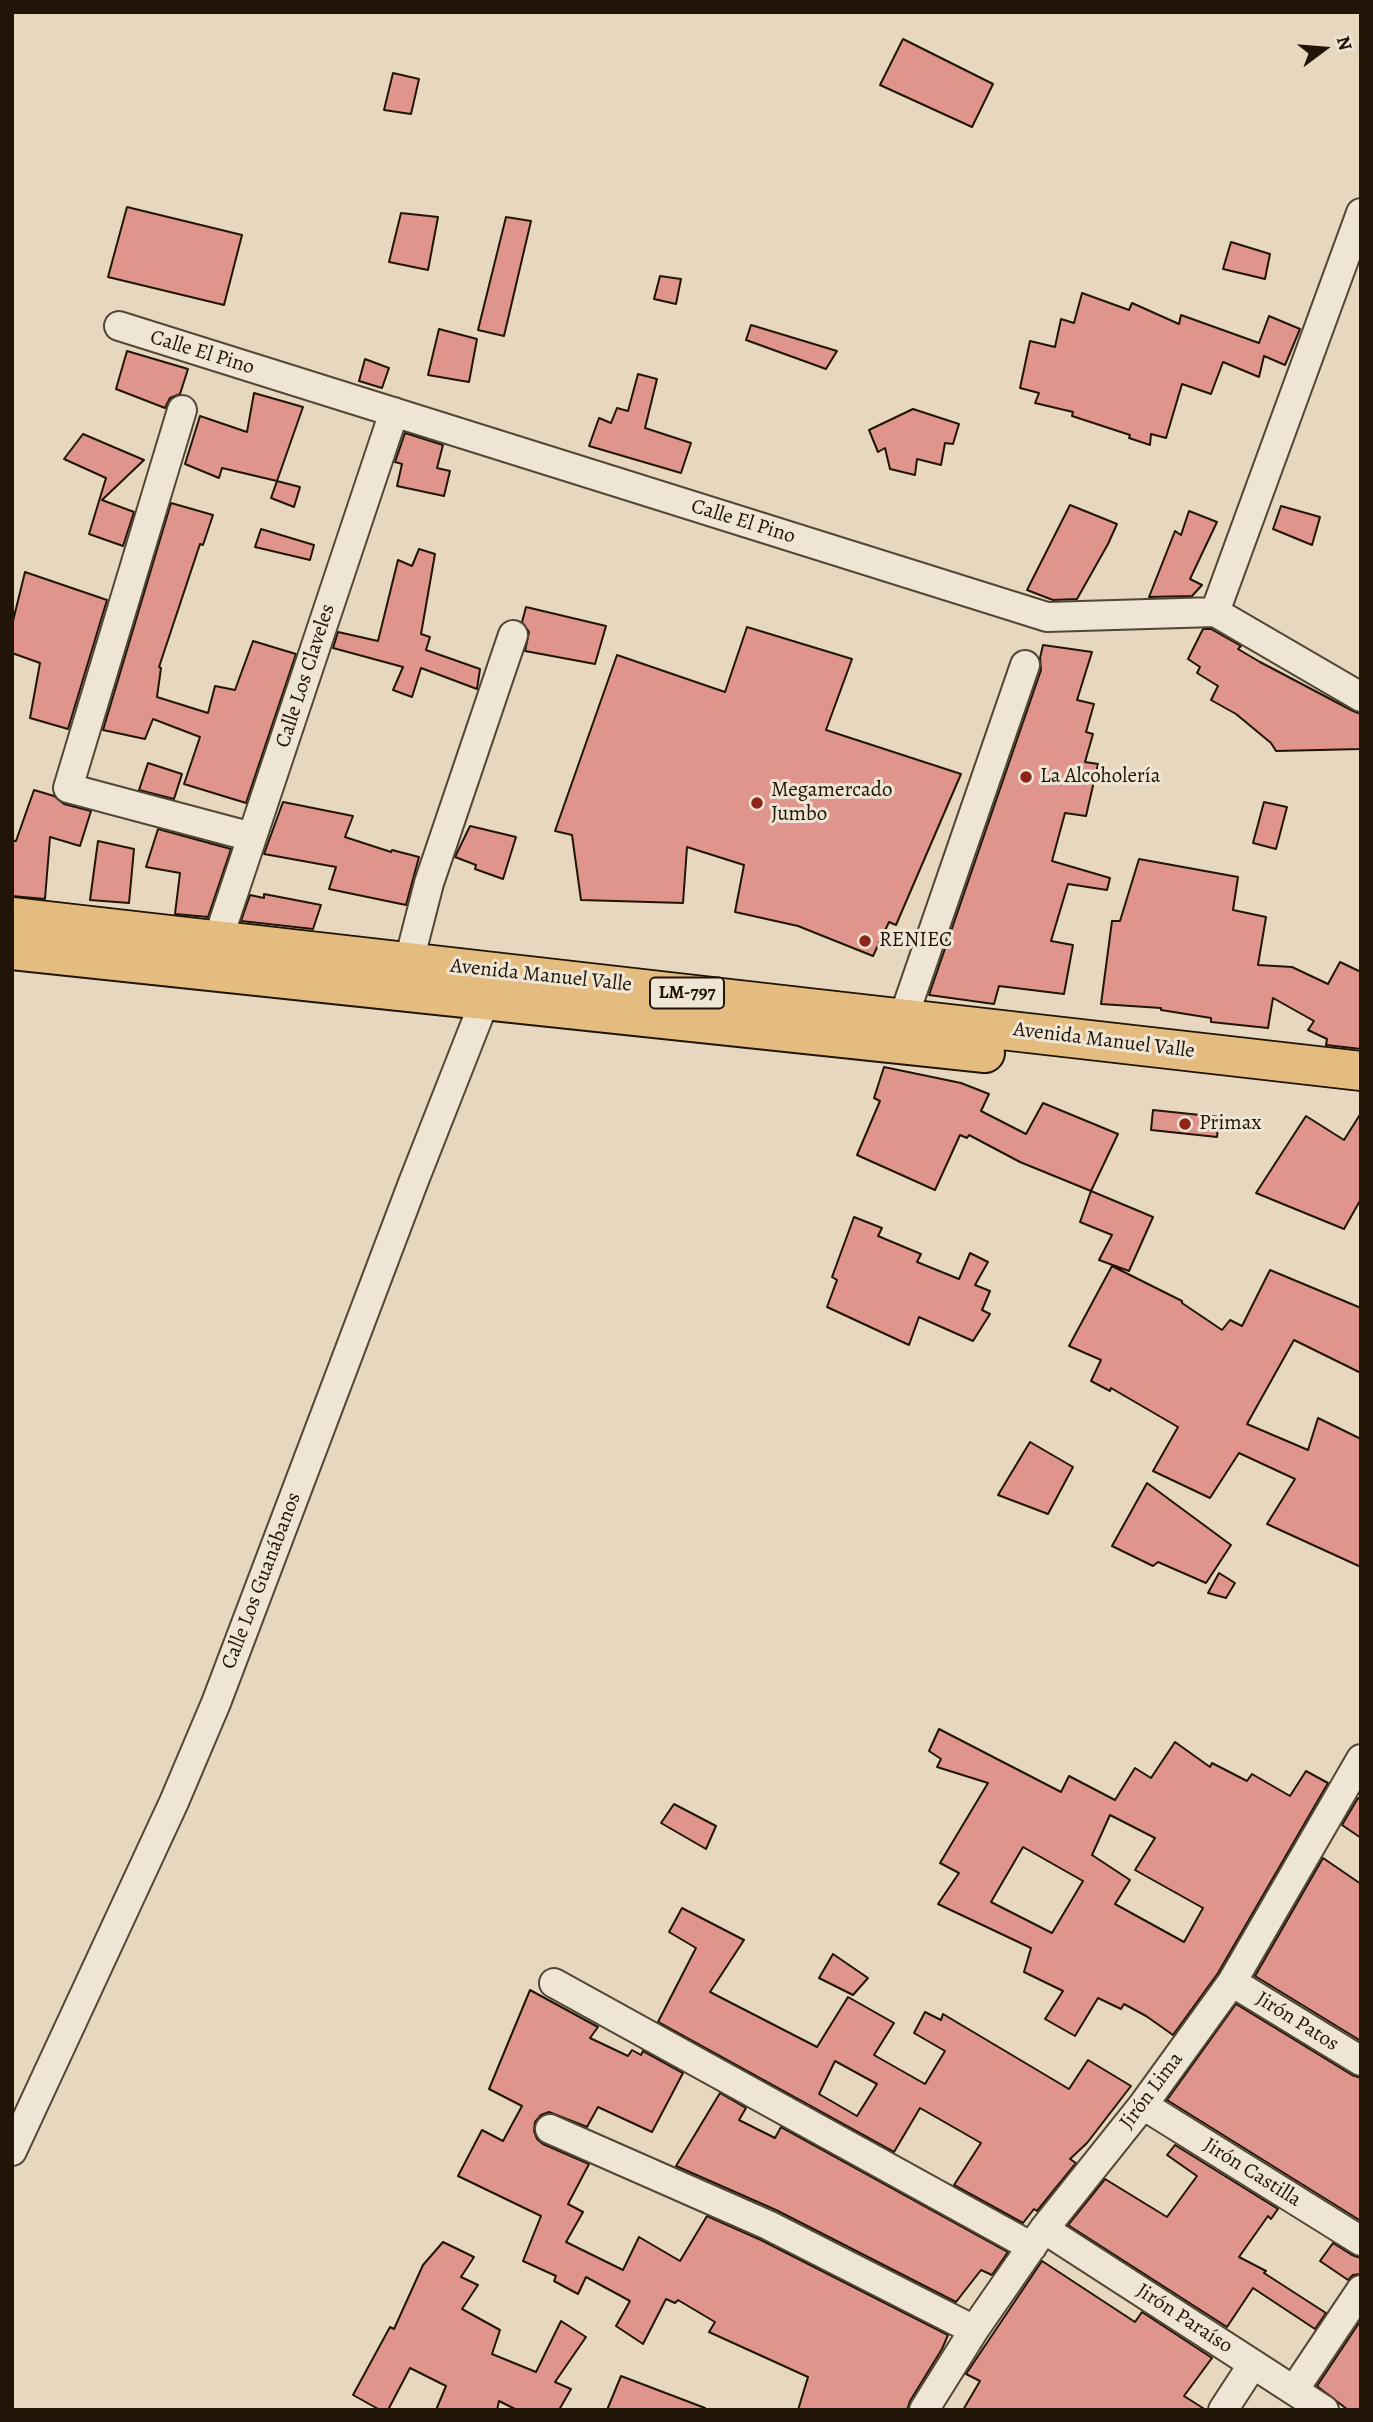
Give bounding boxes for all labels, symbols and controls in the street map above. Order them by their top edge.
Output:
north arrow [1289,14,1359,84]
text: N [1330,33,1359,53]
street label: Calle El Pino [147,325,257,381]
street label: Calle El Pino [688,494,798,550]
street label: Calle Los Claveles [271,601,341,751]
place label: La Alcoholería [1040,764,1161,790]
marker: La Alcoholería [1018,769,1034,785]
place label: Megamercado Jumbo [771,778,893,828]
marker: Megamercado Jumbo [749,795,765,811]
place label: RENIEC [879,928,952,954]
marker: RENIEC [857,933,873,949]
street label: Avenida Manuel Valle [449,954,633,998]
road number: LM-797 [650,978,724,1009]
street label: Avenida Manuel Valle [1012,1017,1196,1065]
place label: Primax [1199,1111,1262,1137]
marker: Primax [1177,1116,1193,1132]
street label: Calle Los Guanábanos [217,1489,307,1673]
street label: Jirón Patos [1251,1987,1343,2057]
street label: Jirón Lima [1115,2047,1189,2135]
street label: Jirón Castilla [1198,2133,1306,2213]
street label: Jirón Paraíso [1131,2279,1237,2359]

